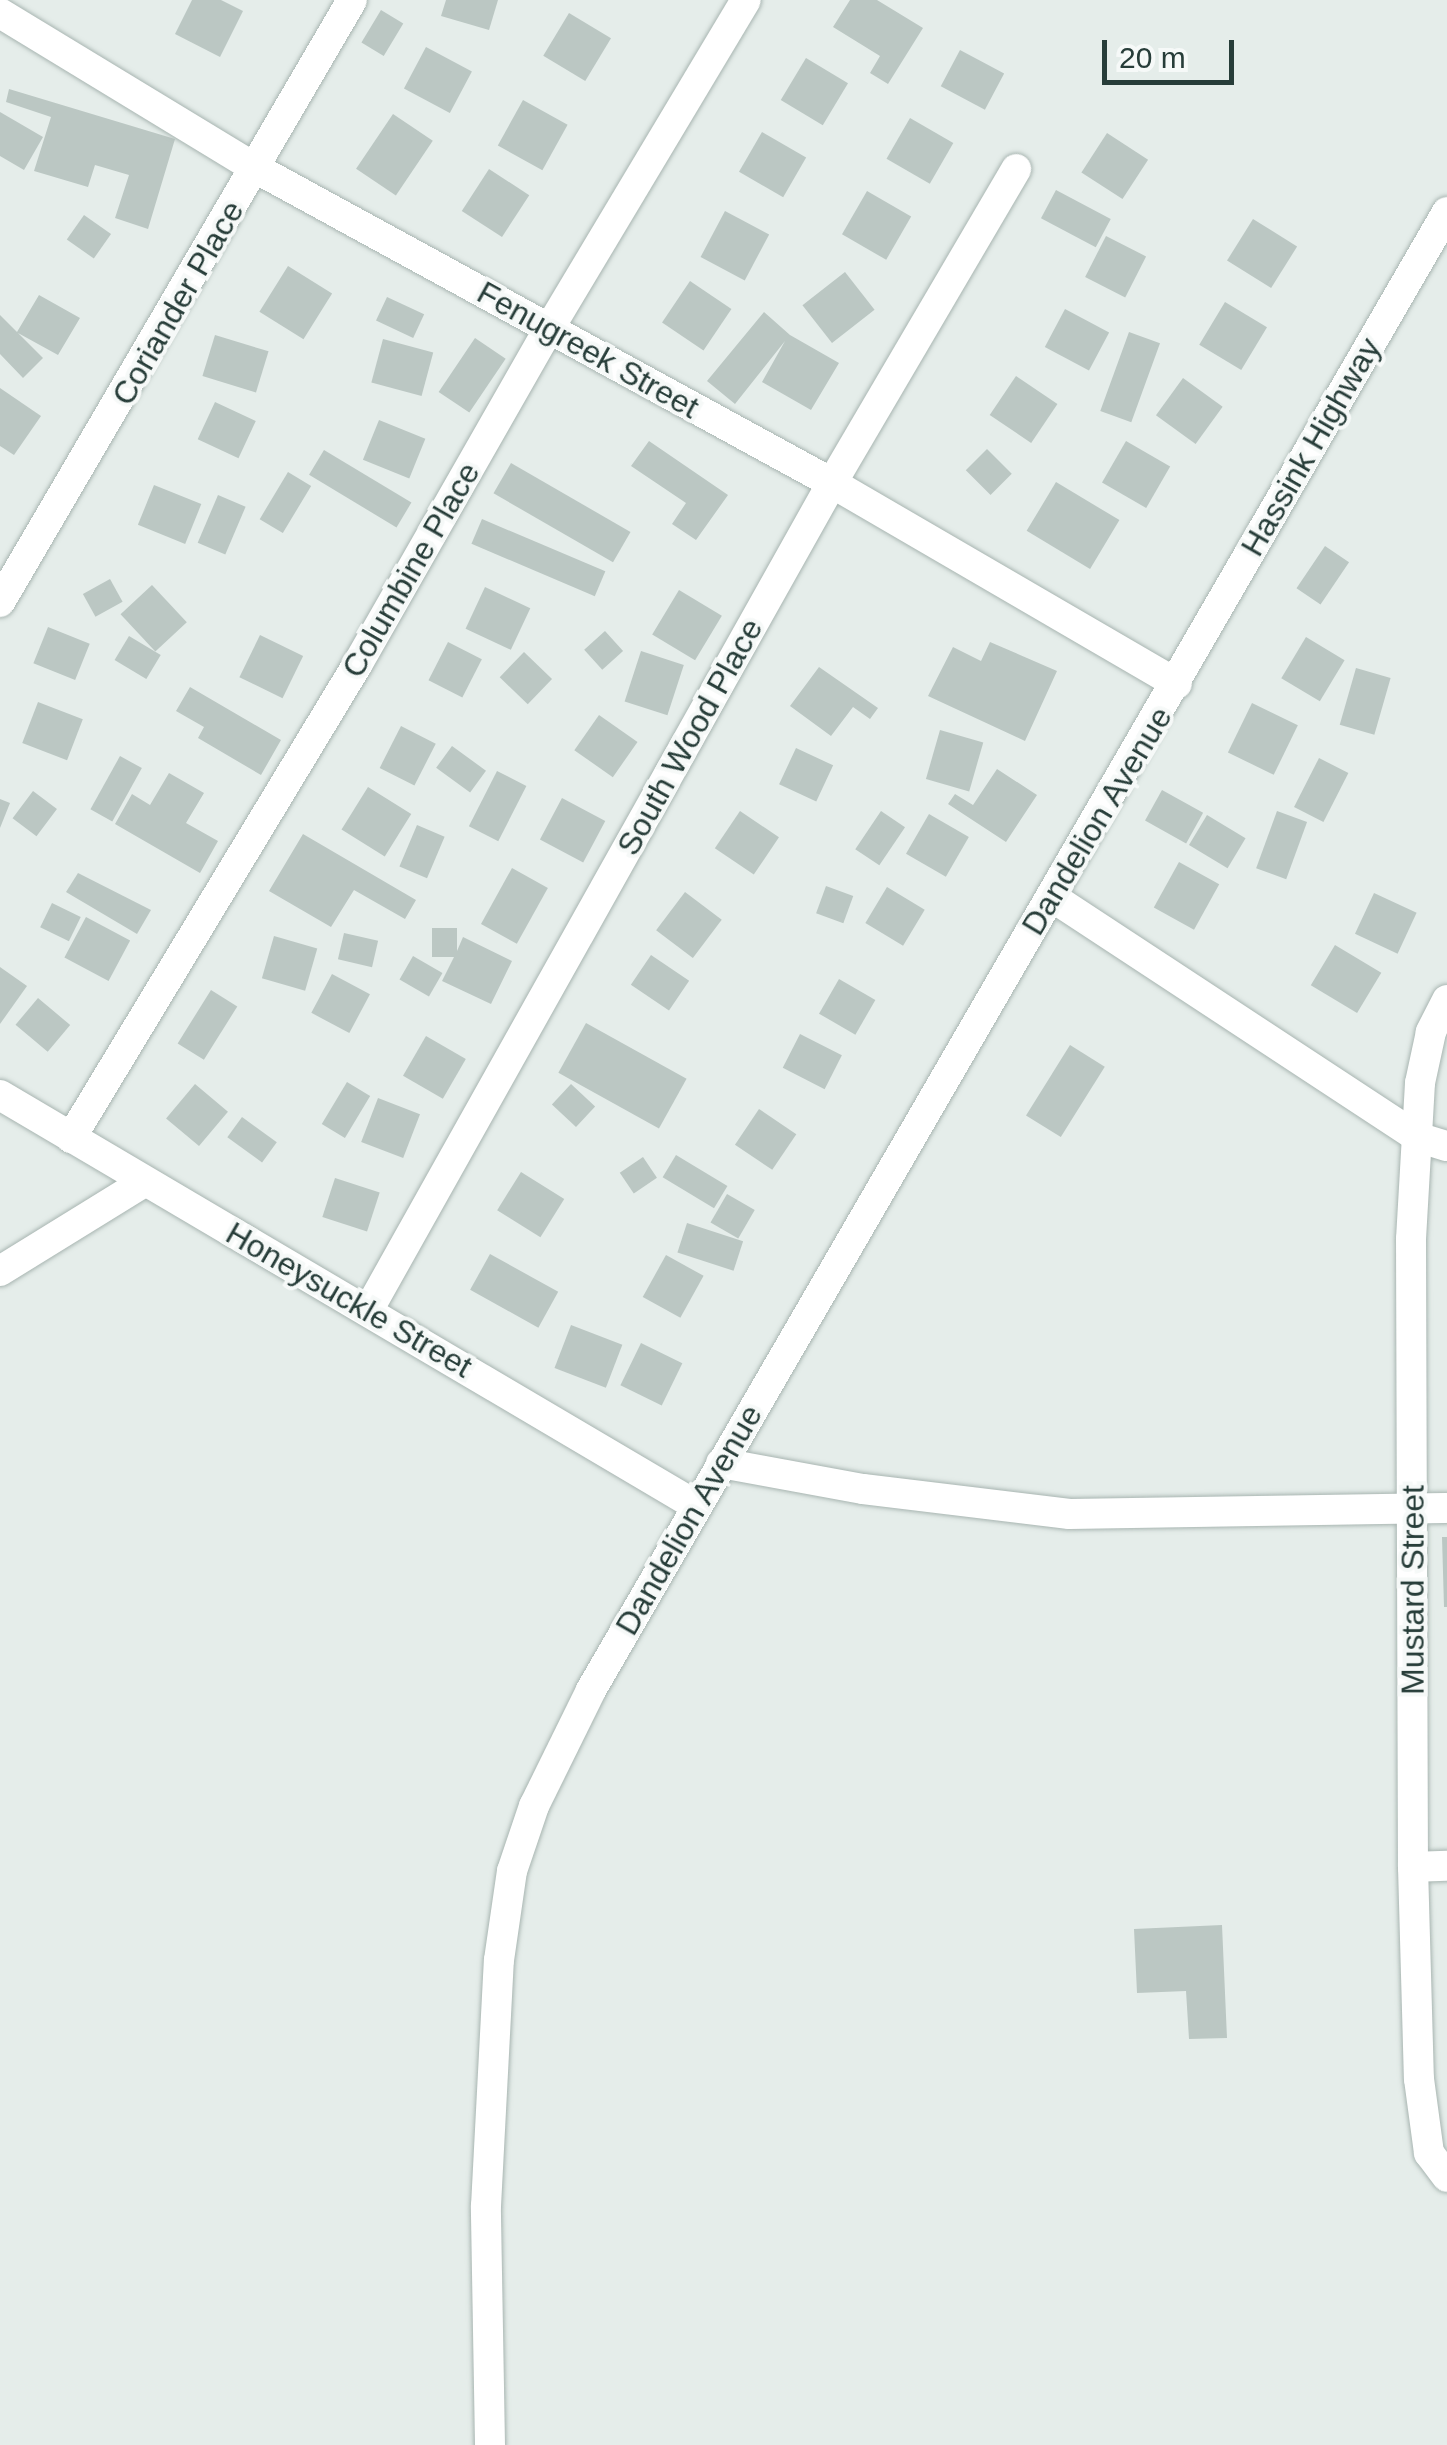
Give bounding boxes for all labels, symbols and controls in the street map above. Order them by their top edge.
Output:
scale bar [1107,20,1240,82]
text: 20 m [1119,41,1186,74]
street label: Coriander Place [104,194,252,412]
street label: Fenugreek Street [471,273,705,427]
street label: Hassink Highway [1233,331,1389,563]
street label: Columbine Place [334,456,488,684]
street label: South Wood Place [609,612,771,862]
street label: Dandelion Avenue [1013,699,1181,943]
street label: Honeysuckle Street [219,1214,479,1386]
street label: Dandelion Avenue [607,1397,771,1643]
street label: Mustard Street [1394,1485,1432,1695]

